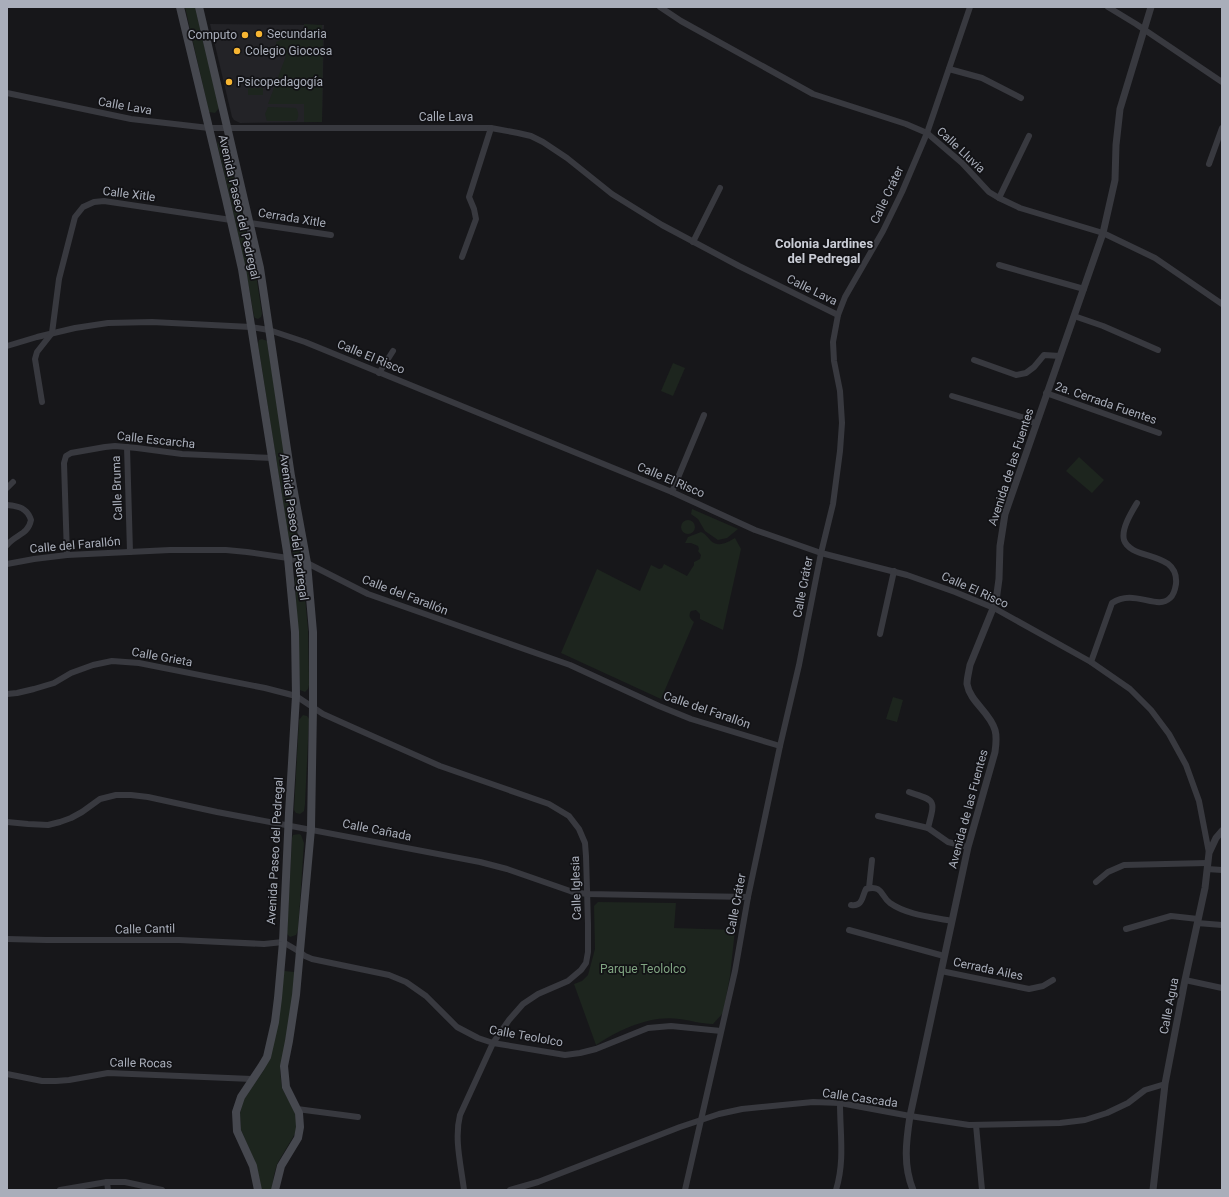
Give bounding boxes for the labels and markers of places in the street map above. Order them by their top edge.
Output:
place label: Secundaria [267,27,327,41]
place label: Computo [188,28,237,42]
marker: Secundaria [254,29,264,39]
marker: Computo [240,30,250,40]
place label: Colegio Giocosa [245,44,332,58]
marker: Colegio Giocosa [232,46,242,56]
place label: Psicopedagogía [237,75,323,89]
marker: Psicopedagogía [224,77,234,87]

